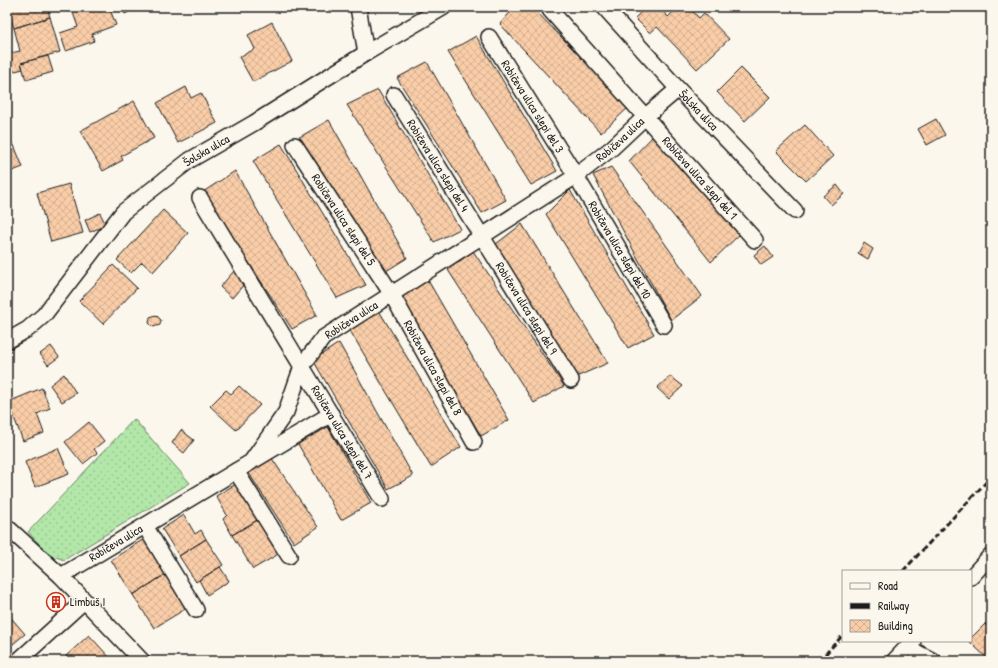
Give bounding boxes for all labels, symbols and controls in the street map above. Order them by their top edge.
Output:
street label: Robičeva ulica slepi del 3 [497,57,568,156]
street label: Šolska ulica [675,86,723,134]
street label: Robičeva ulica [592,113,648,166]
street label: Robičeva ulica slepi del 4 [403,116,474,215]
street label: Šolska ulica [179,130,233,170]
street label: Robičeva ulica slepi del 1 [659,133,742,223]
street label: Robičeva ulica slepi del 5 [308,170,380,269]
street label: Robičeva ulica slepi del 10 [585,198,656,302]
street label: Robičeva ulica slepi del 9 [492,259,562,358]
street label: Robičeva ulica [321,296,381,343]
street label: Robičeva ulica slepi del 8 [400,317,466,418]
street label: Robičeva ulica slepi del 7 [307,382,377,482]
street label: Robičeva ulica [86,520,146,565]
legend [842,570,972,642]
text: Road [878,577,898,594]
building icon: Limbuš I [45,591,67,613]
place label: Limbuš I [70,593,105,610]
text: Railway [878,597,909,614]
text: Building [878,617,913,634]

